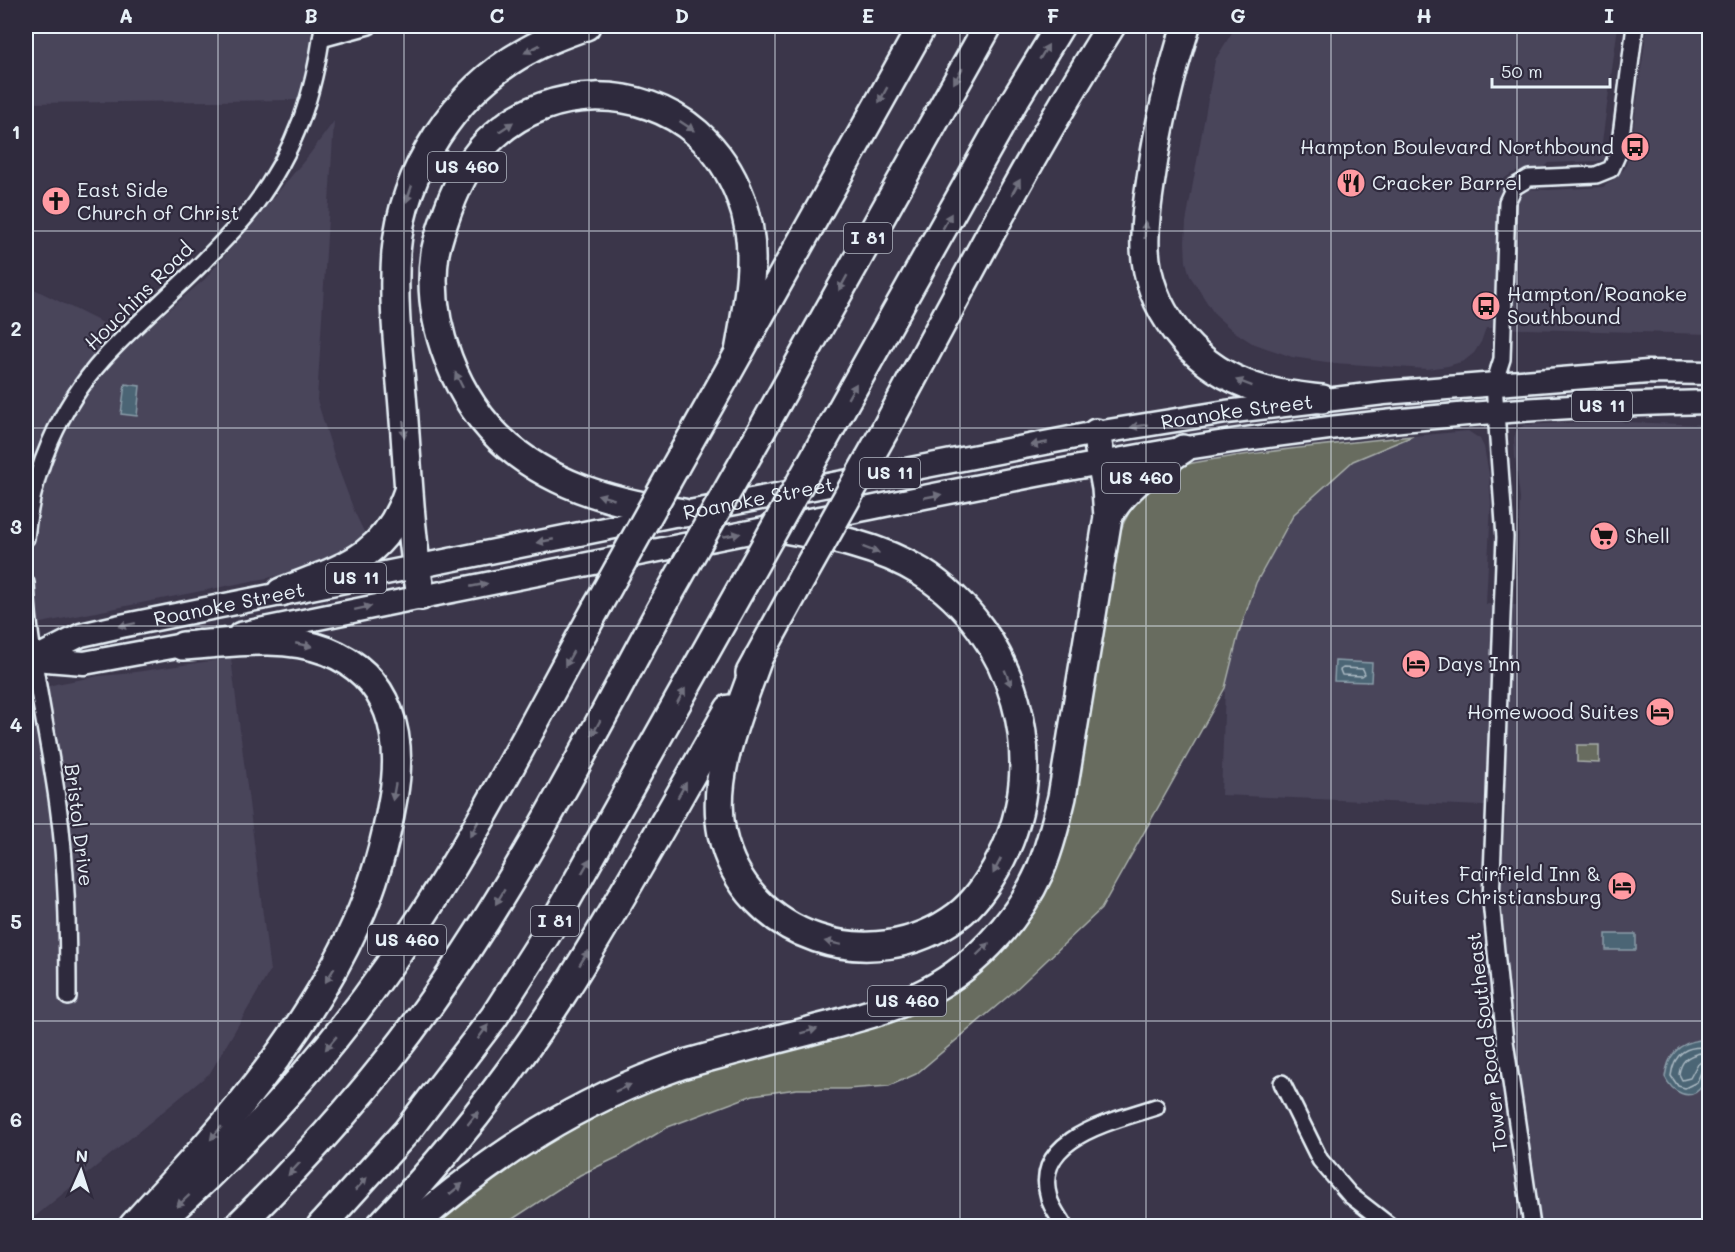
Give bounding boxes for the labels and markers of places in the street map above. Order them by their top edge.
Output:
bus stop icon: Hampton Boulevard Northbound [1619,131,1651,163]
place label: Hampton Boulevard Northbound [1300,133,1614,159]
restaurant icon: Cracker Barrel [1335,167,1367,199]
place label: Cracker Barrel [1372,169,1522,195]
place label: East Side Church of Christ [77,176,239,225]
church icon: East Side Church of Christ [40,185,72,217]
place label: Hampton/Roanoke Southbound [1507,280,1687,329]
bus stop icon: Hampton/Roanoke Southbound [1470,290,1502,322]
supermarket icon: Shell [1588,520,1620,552]
place label: Shell [1625,522,1670,548]
hotel icon: Days Inn [1400,648,1432,680]
place label: Days Inn [1437,650,1521,676]
hotel icon: Homewood Suites [1644,696,1676,728]
place label: Homewood Suites [1467,698,1639,724]
place label: Fairfield Inn & Suites Christiansburg [1390,860,1601,909]
hotel icon: Fairfield Inn & Suites Christiansburg [1606,870,1638,902]

